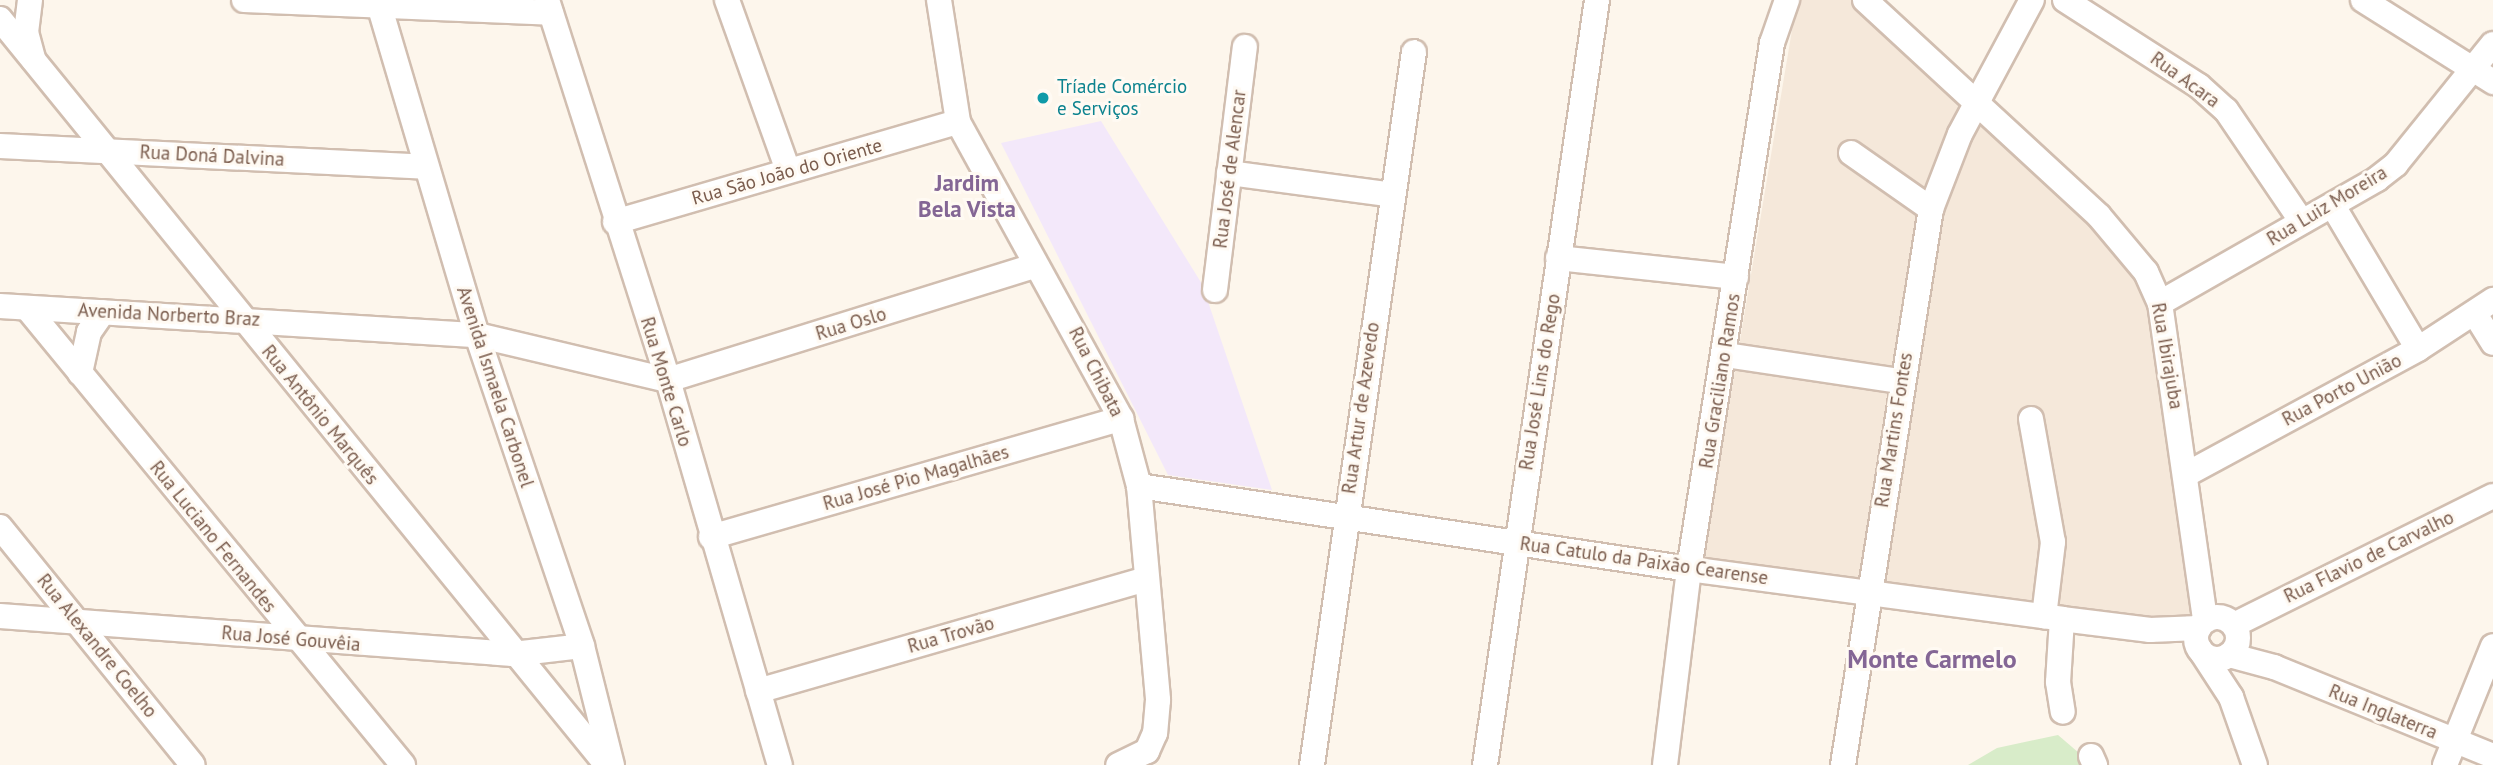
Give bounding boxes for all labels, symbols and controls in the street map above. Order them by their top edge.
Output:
street label: Rua Acara [2146,47,2224,113]
place label: Tríade Comércio e Serviços [1057,76,1187,120]
street label: Rua José de Alencar [1209,88,1251,250]
marker: Tríade Comércio e Serviços [1035,90,1051,106]
street label: Rua São João do Oriente [689,134,885,210]
street label: Rua Doná Dalvina [139,141,285,171]
street label: Rua Luiz Moreira [2263,161,2391,251]
district label: Jardim Bela Vista [918,169,1016,223]
street label: Avenida Ismaela Carbonel [452,284,538,490]
street label: Rua José Lins do Rego [1515,292,1565,472]
street label: Rua Graciliano Ramos [1695,292,1745,470]
street label: Avenida Norberto Braz [77,299,261,331]
street label: Rua Ibirajuba [2146,301,2188,411]
street label: Rua Oslo [813,302,889,346]
street label: Rua Monte Carlo [635,314,697,450]
street label: Rua Artur de Azevedo [1338,320,1384,496]
street label: Rua Chibata [1064,323,1128,421]
street label: Rua Antônio Marquês [257,340,383,490]
street label: Rua Porto União [2278,349,2406,431]
street label: Rua Martins Fontes [1870,351,1918,509]
street label: Rua José Pio Magalhães [820,441,1012,515]
street label: Rua Luciano Fernandes [145,457,281,617]
street label: Rua Flavio de Carvalho [2280,506,2458,608]
street label: Rua Catulo da Paixão Cearense [1518,532,1770,590]
street label: Rua Alexandre Coelho [32,569,162,723]
street label: Rua Trovão [905,612,997,658]
street label: Rua José Gouvêia [221,622,361,656]
district label: Monte Carmelo [1847,643,2017,675]
street label: Rua Inglaterra [2325,680,2441,744]

